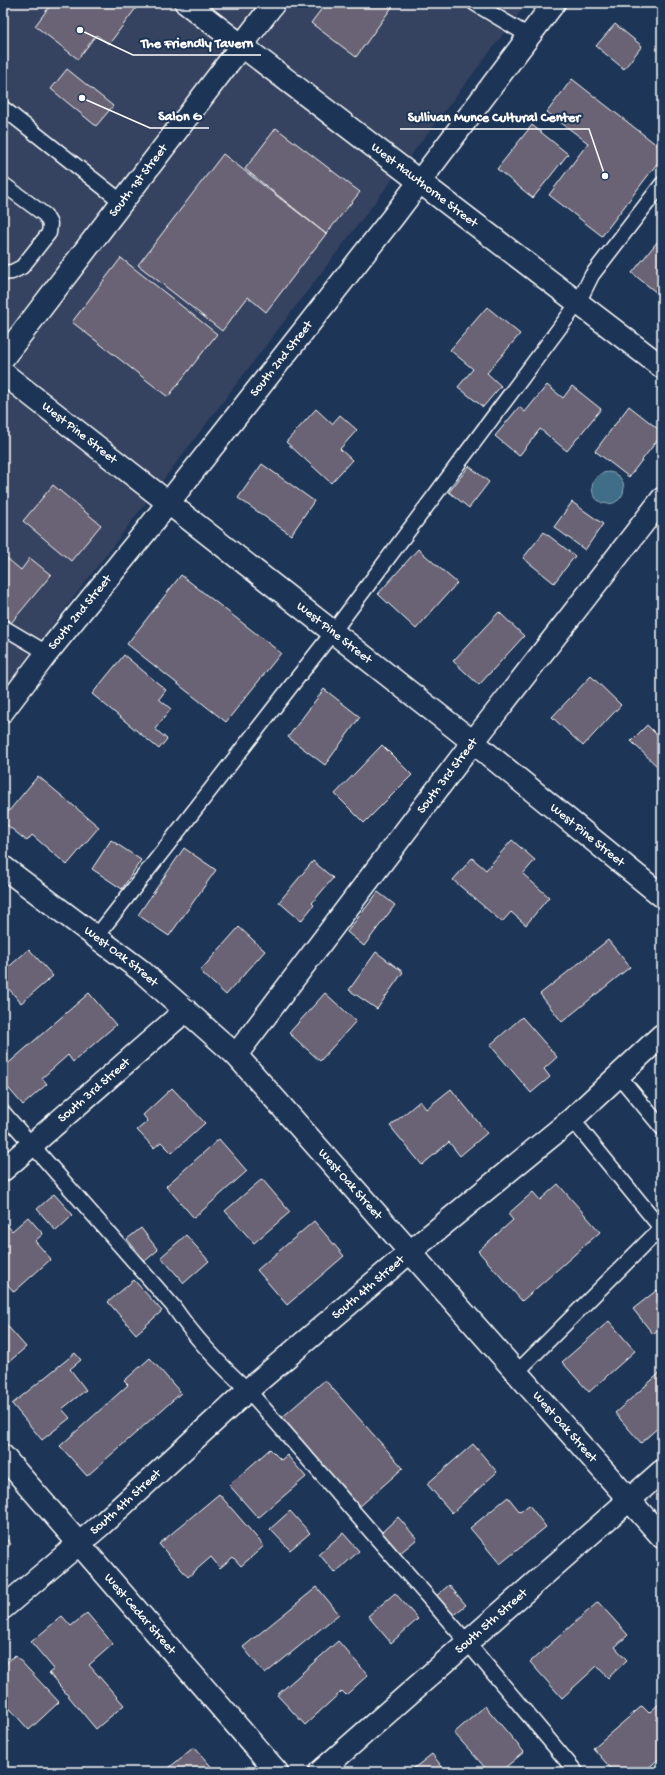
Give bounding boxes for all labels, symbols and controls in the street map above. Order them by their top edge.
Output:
callout: The Friendly Tavern [133,29,261,55]
text: The Friendly Tavern [140,36,253,53]
callout: Salon G [150,102,209,128]
callout: Sullivan Munce Cultural Center [400,103,589,129]
text: Salon G [158,109,203,126]
text: Sullivan Munce Cultural Center [408,110,582,127]
street label: South 1st Street [106,140,172,220]
street label: West Hawthorne Street [368,140,482,232]
street label: South 2nd Street [247,317,317,400]
street label: West Pine Street [39,399,121,468]
street label: South 2nd Street [45,571,116,653]
street label: West Pine Street [293,599,376,668]
street label: South 3rd Street [414,734,482,817]
street label: West Pine Street [547,800,629,871]
street label: West Oak Street [81,923,162,991]
street label: South 3rd Street [55,1054,135,1126]
street label: West Oak Street [315,1146,387,1224]
street label: South 4th Street [329,1251,409,1323]
street label: West Oak Street [529,1388,601,1467]
street label: South 4th Street [87,1465,165,1538]
street label: West Cedar Street [101,1570,180,1659]
street label: South 5th Street [452,1584,532,1657]

